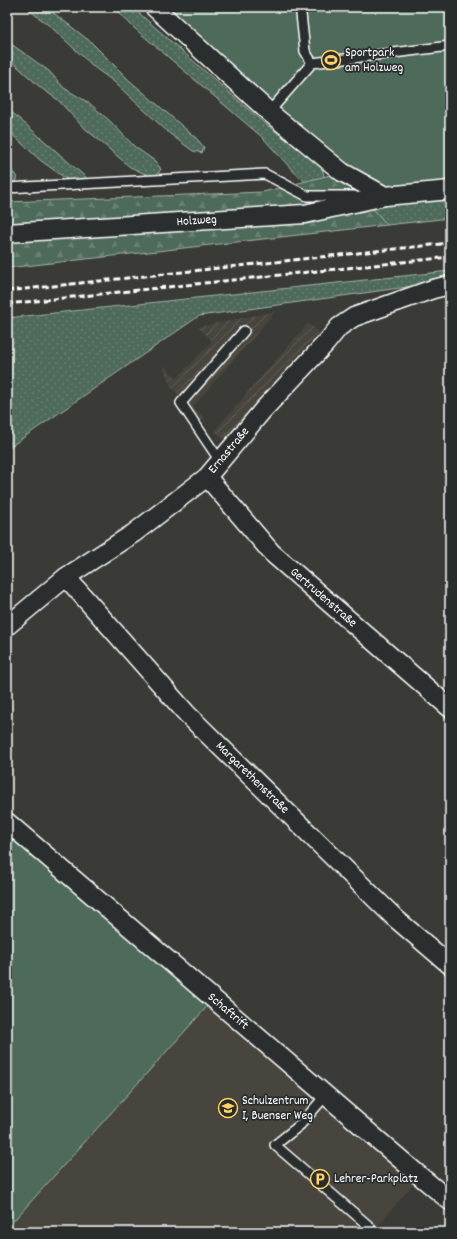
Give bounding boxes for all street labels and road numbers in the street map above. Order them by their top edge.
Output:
street label: Holzweg [176,210,218,232]
street label: Ernastraße [204,423,254,478]
street label: Gertrudenstraße [286,563,361,632]
street label: Margarethenstraße [211,737,293,819]
street label: Schaftrift [203,988,253,1035]

